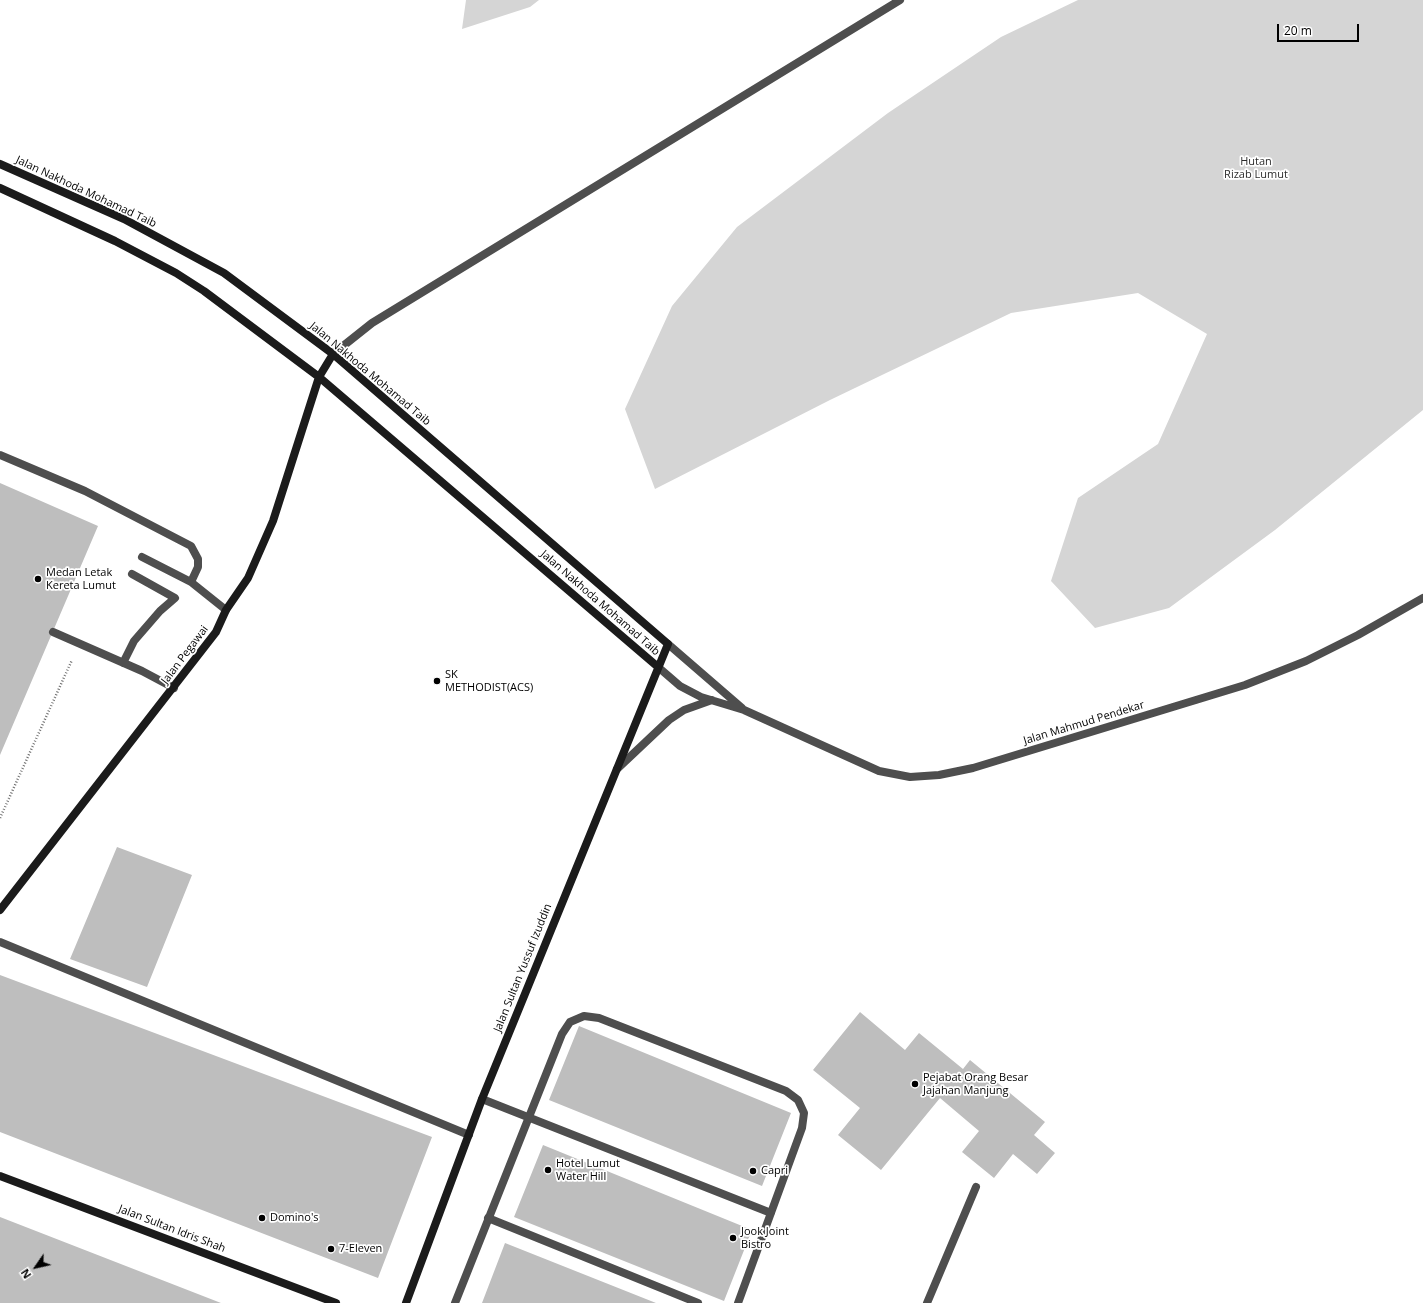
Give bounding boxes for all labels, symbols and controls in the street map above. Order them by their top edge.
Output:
scale bar [1279,16,1361,42]
text: 20 m [1284,22,1312,39]
street label: Jalan Nakhoda Mohamad Taib [14,154,158,230]
park label: Hutan Rizab Lumut [1224,155,1288,181]
street label: Jalan Nakhoda Mohamad Taib [307,320,433,428]
street label: Jalan Nakhoda Mohamad Taib [538,548,662,658]
place label: Medan Letak Kereta Lumut [46,566,116,592]
marker: Medan Letak Kereta Lumut [33,574,43,584]
street label: Jalan Pegawai [159,623,211,687]
place label: SK METHODIST(ACS) [445,668,533,694]
marker: SK METHODIST(ACS) [432,676,442,686]
street label: Jalan Mahmud Pendekar [1022,698,1146,748]
street label: Jalan Sultan Yussuf Izuddin [491,902,555,1034]
place label: Pejabat Orang Besar Jajahan Manjung [923,1071,1028,1097]
marker: Pejabat Orang Besar Jajahan Manjung [910,1079,920,1089]
place label: Hotel Lumut Water Hill [556,1157,620,1183]
place label: Capri [761,1164,788,1178]
marker: Hotel Lumut Water Hill [543,1165,553,1175]
marker: Capri [748,1166,758,1176]
street label: Jalan Sultan Idris Shah [117,1202,227,1256]
place label: Domino's [270,1211,319,1225]
marker: Domino's [257,1213,267,1223]
place label: Jook Joint Bistro [741,1225,789,1251]
marker: Jook Joint Bistro [728,1233,738,1243]
place label: 7-Eleven [339,1242,382,1256]
marker: 7-Eleven [326,1244,336,1254]
north arrow [16,1247,56,1287]
text: N [17,1266,34,1282]

